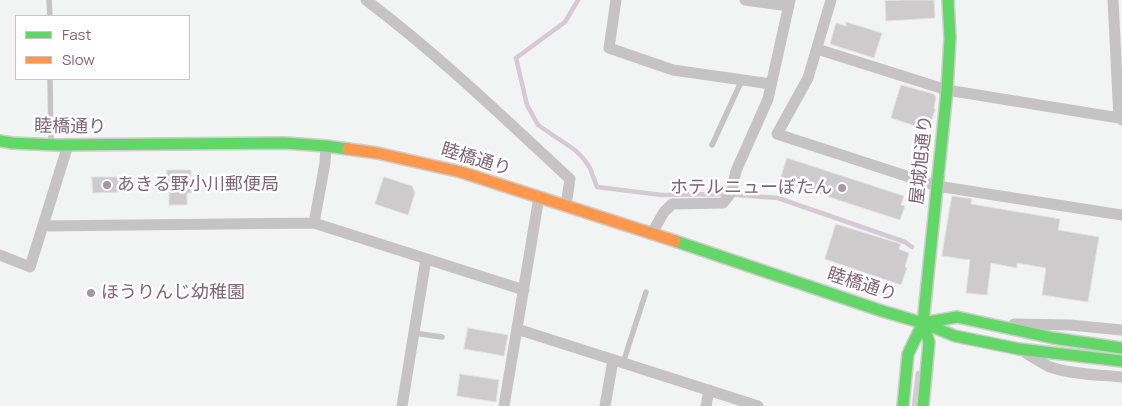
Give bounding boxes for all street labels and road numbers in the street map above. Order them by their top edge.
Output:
street label: 屋城旭通り [907,114,937,206]
street label: 睦橋通り [34,116,106,138]
street label: 睦橋通り [438,139,514,181]
street label: 睦橋通り [824,264,900,306]

